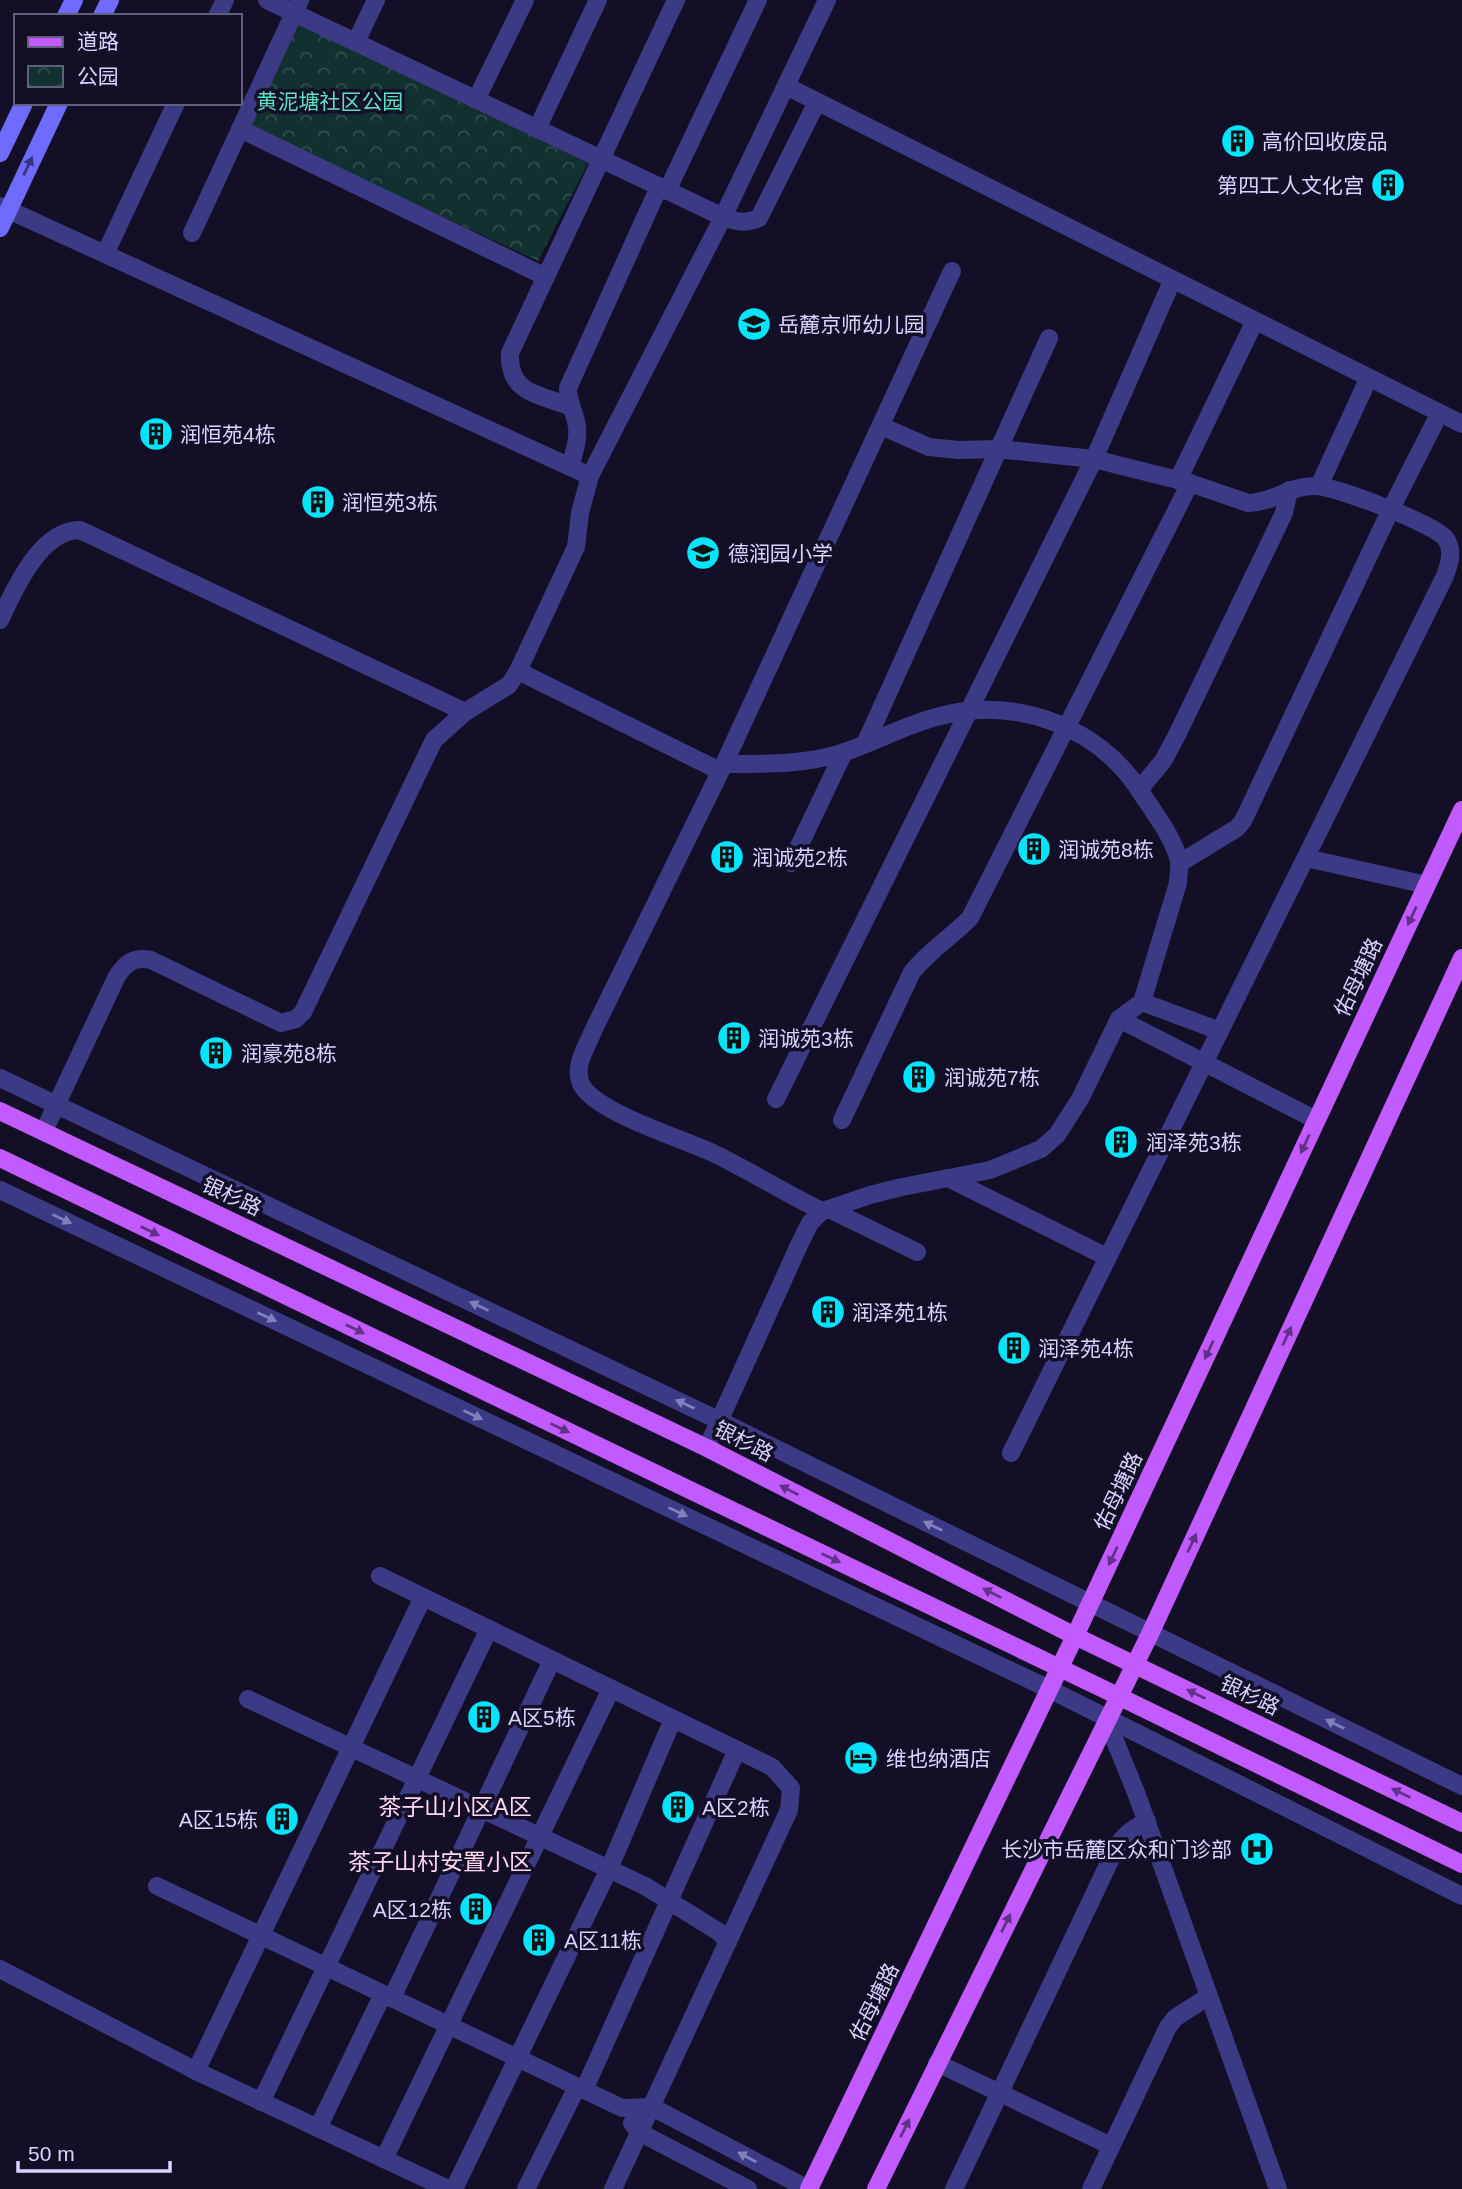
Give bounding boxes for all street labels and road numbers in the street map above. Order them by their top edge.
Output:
street label: 佑母塘路 [1330,934,1386,1020]
street label: 银杉路 [199,1172,265,1220]
street label: 银杉路 [711,1416,777,1466]
street label: 佑母塘路 [1090,1448,1146,1534]
street label: 银杉路 [1217,1671,1283,1719]
street label: 佑母塘路 [845,1959,903,2045]

